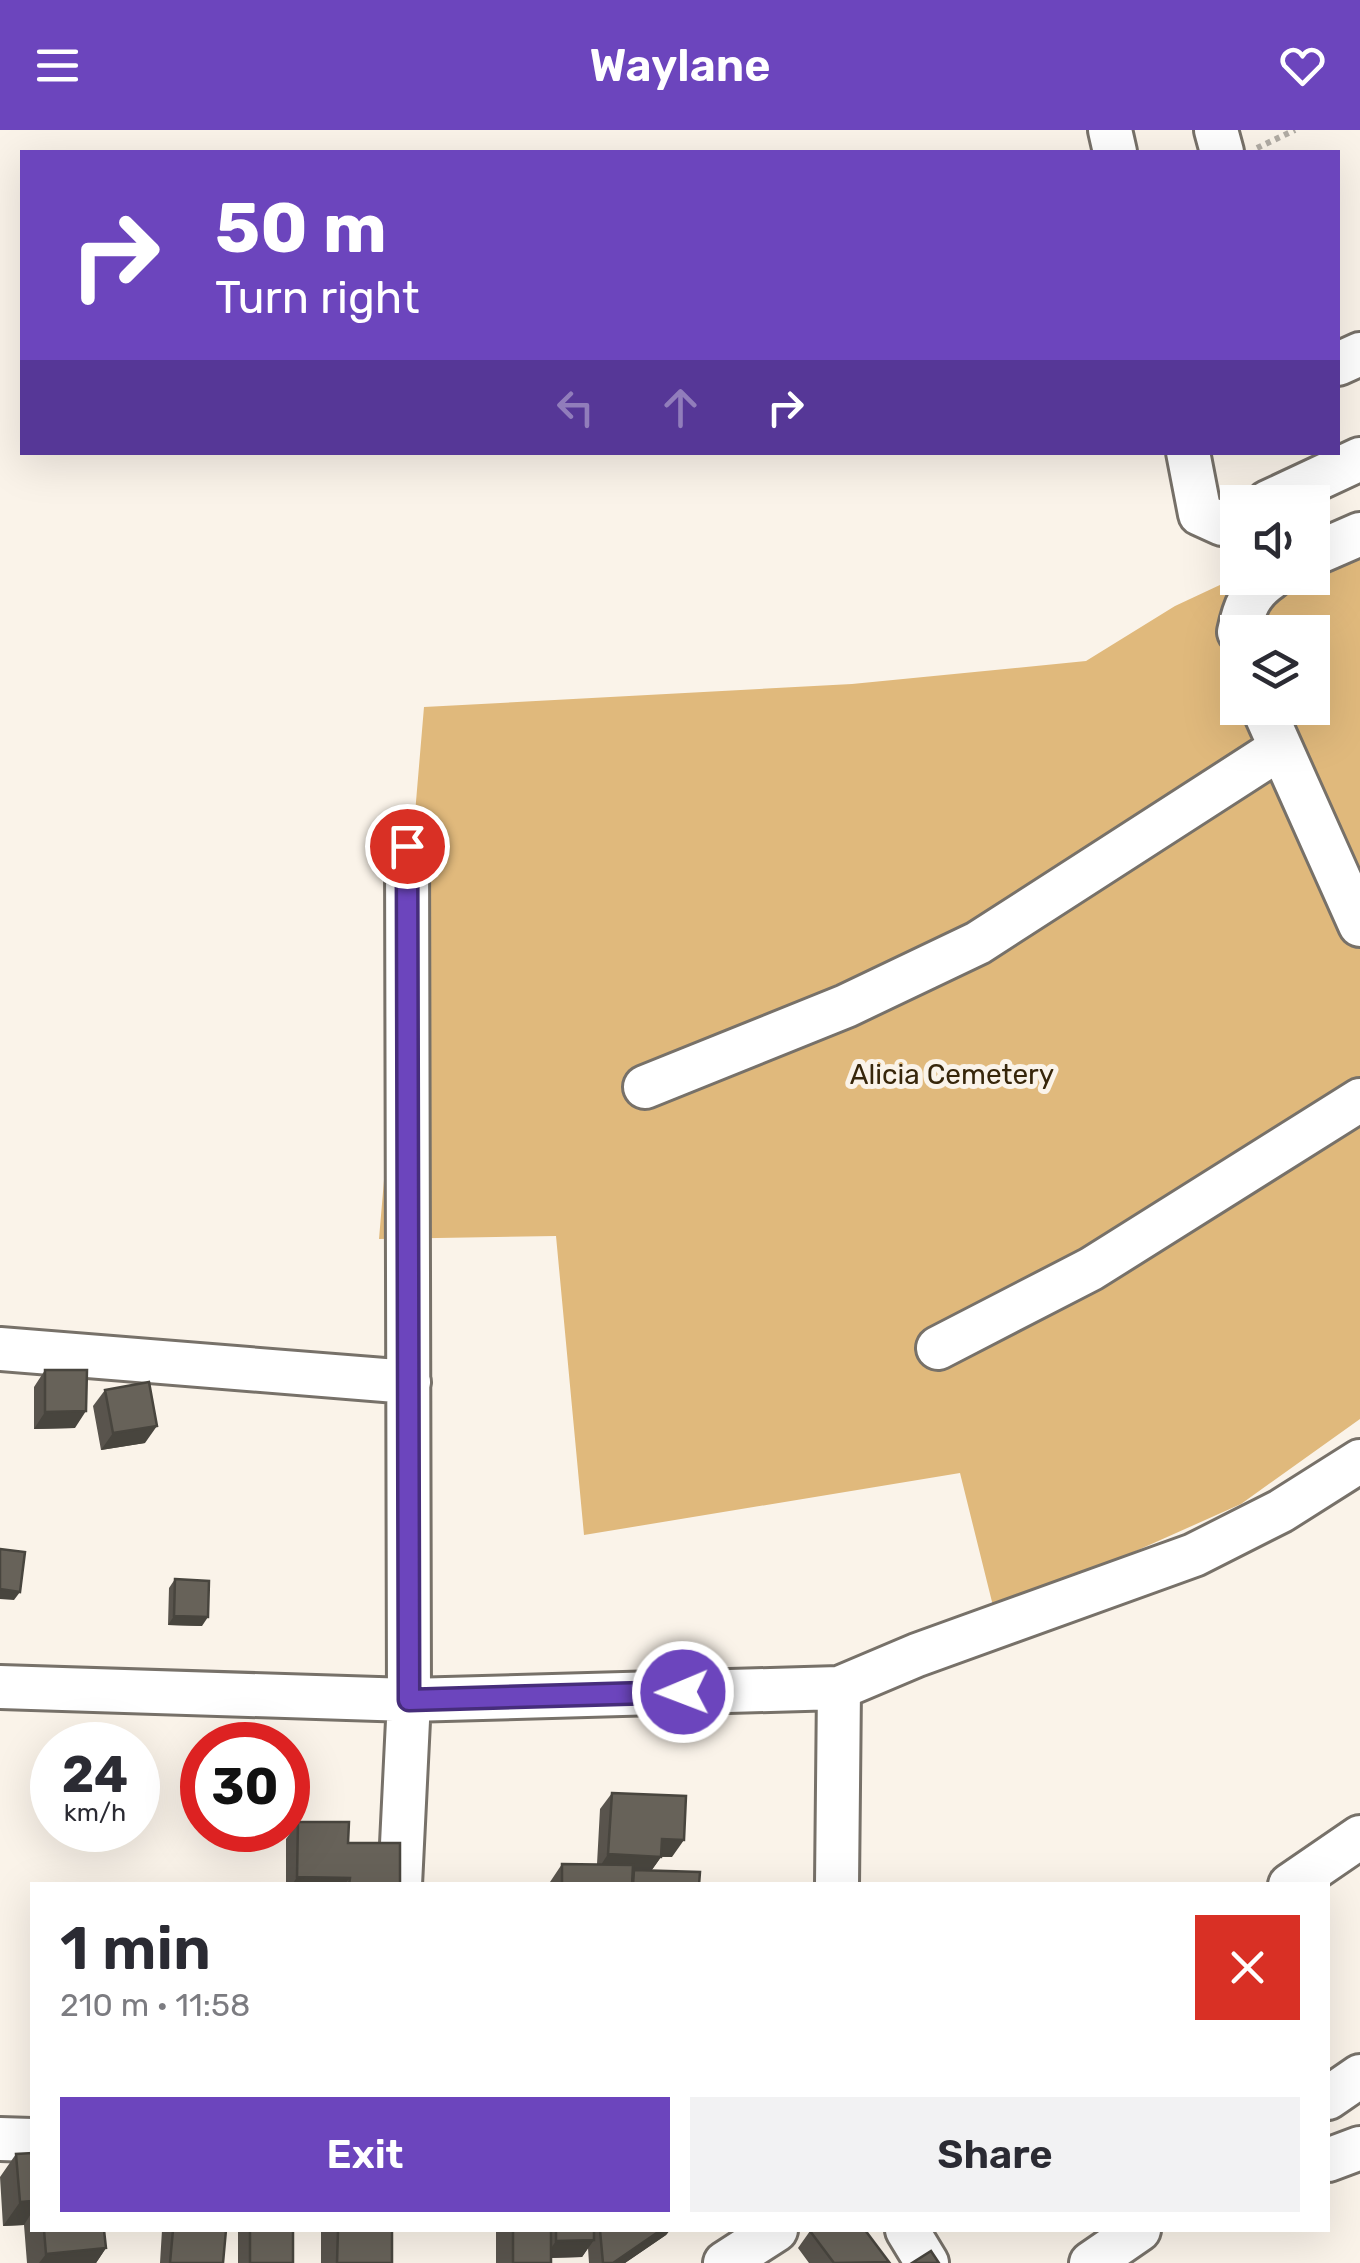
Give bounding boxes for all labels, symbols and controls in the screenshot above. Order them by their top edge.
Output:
icon: menu [30,38,85,93]
icon: heart [1275,38,1330,93]
text: Waylane [589,39,771,92]
text: 50 m [215,187,387,270]
icon: right [50,190,180,320]
text: Turn right [215,271,419,324]
icon: left [548,380,603,435]
icon: ahead [653,380,708,435]
icon: right [758,380,813,435]
map controls [1220,485,1330,725]
button: sound [1220,485,1330,595]
button: layers [1220,615,1330,725]
pin [365,804,450,889]
icon: arrive [380,819,435,874]
park label: Alicia Cemetery [850,1058,1054,1091]
position arrow [631,1640,735,1744]
speed limit sign: 30 [180,1722,310,1852]
text: 24 [62,1745,128,1805]
text: km/h [64,1798,126,1827]
text: 1 min [60,1913,211,1984]
button: close [1195,1915,1300,2020]
text: 210 m · 11:58 [60,1986,250,2024]
button: Exit [60,2097,670,2212]
button: Share [690,2097,1300,2212]

